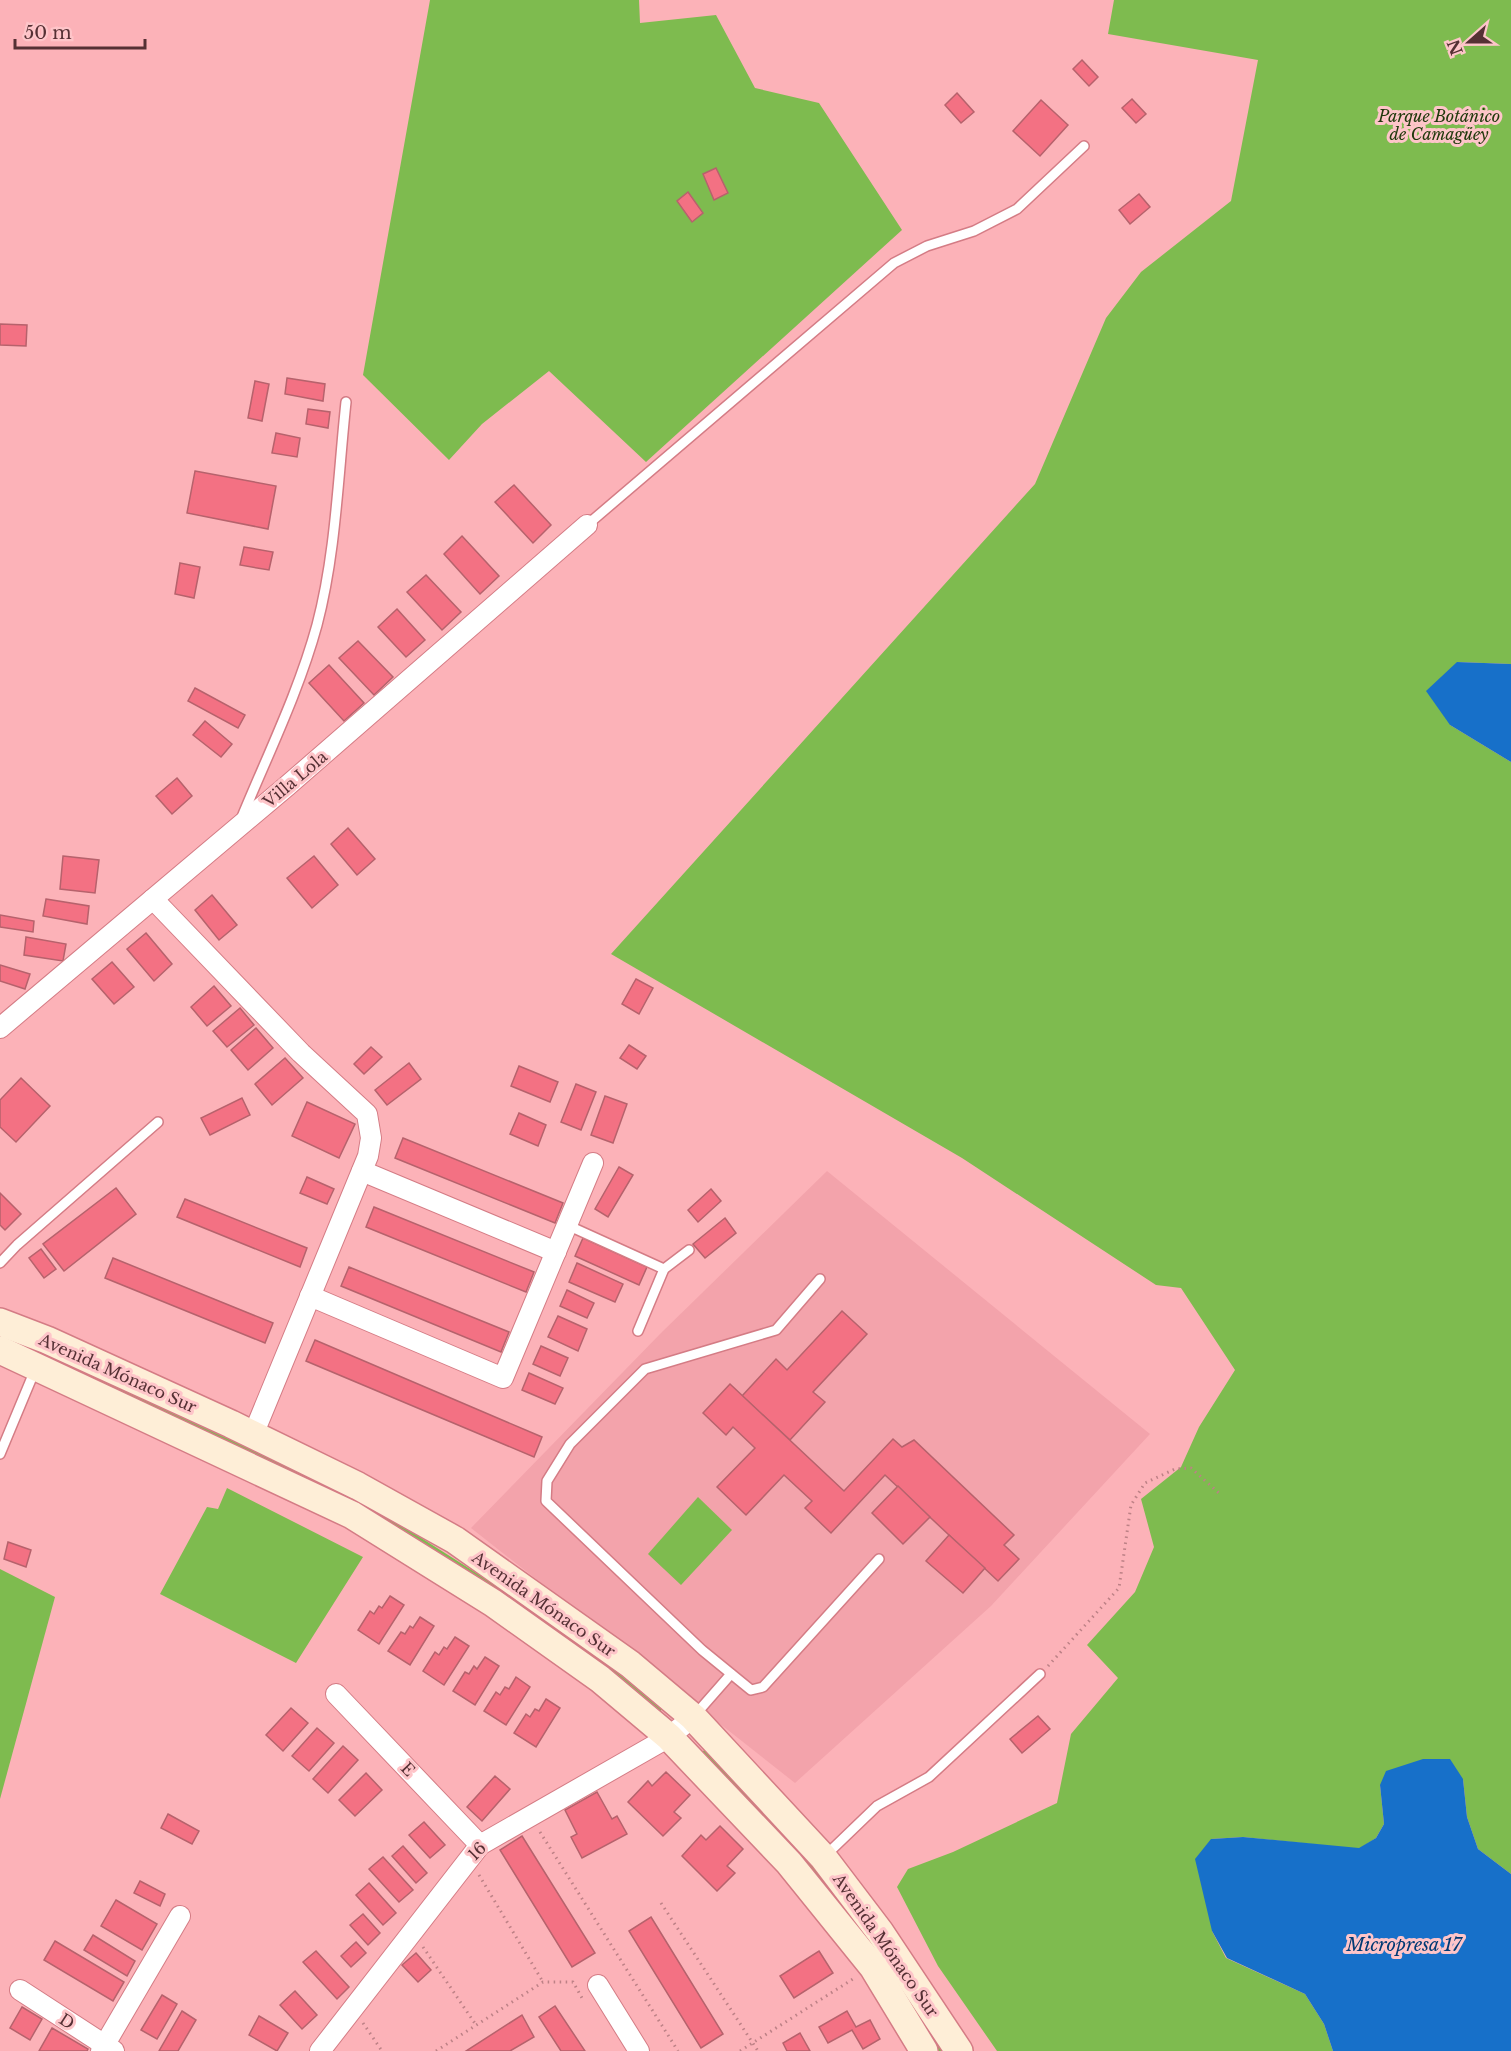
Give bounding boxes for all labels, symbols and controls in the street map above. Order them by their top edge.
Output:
scale bar [15,12,146,50]
north arrow [1439,12,1499,72]
text: 50 m [24,22,72,44]
text: N [1443,37,1467,58]
park label: Parque Botánico de Camagüey [1377,106,1500,144]
street label: Villa Lola [258,746,331,812]
street label: Avenida Mónaco Sur [35,1329,200,1417]
street label: Avenida Mónaco Sur [468,1546,620,1661]
street label: E [397,1758,419,1780]
street label: 16 [464,1838,490,1864]
street label: Avenida Mónaco Sur [828,1869,943,2021]
water label: Micropresa 17 [1345,1934,1463,1956]
street label: D [56,2009,78,2033]

